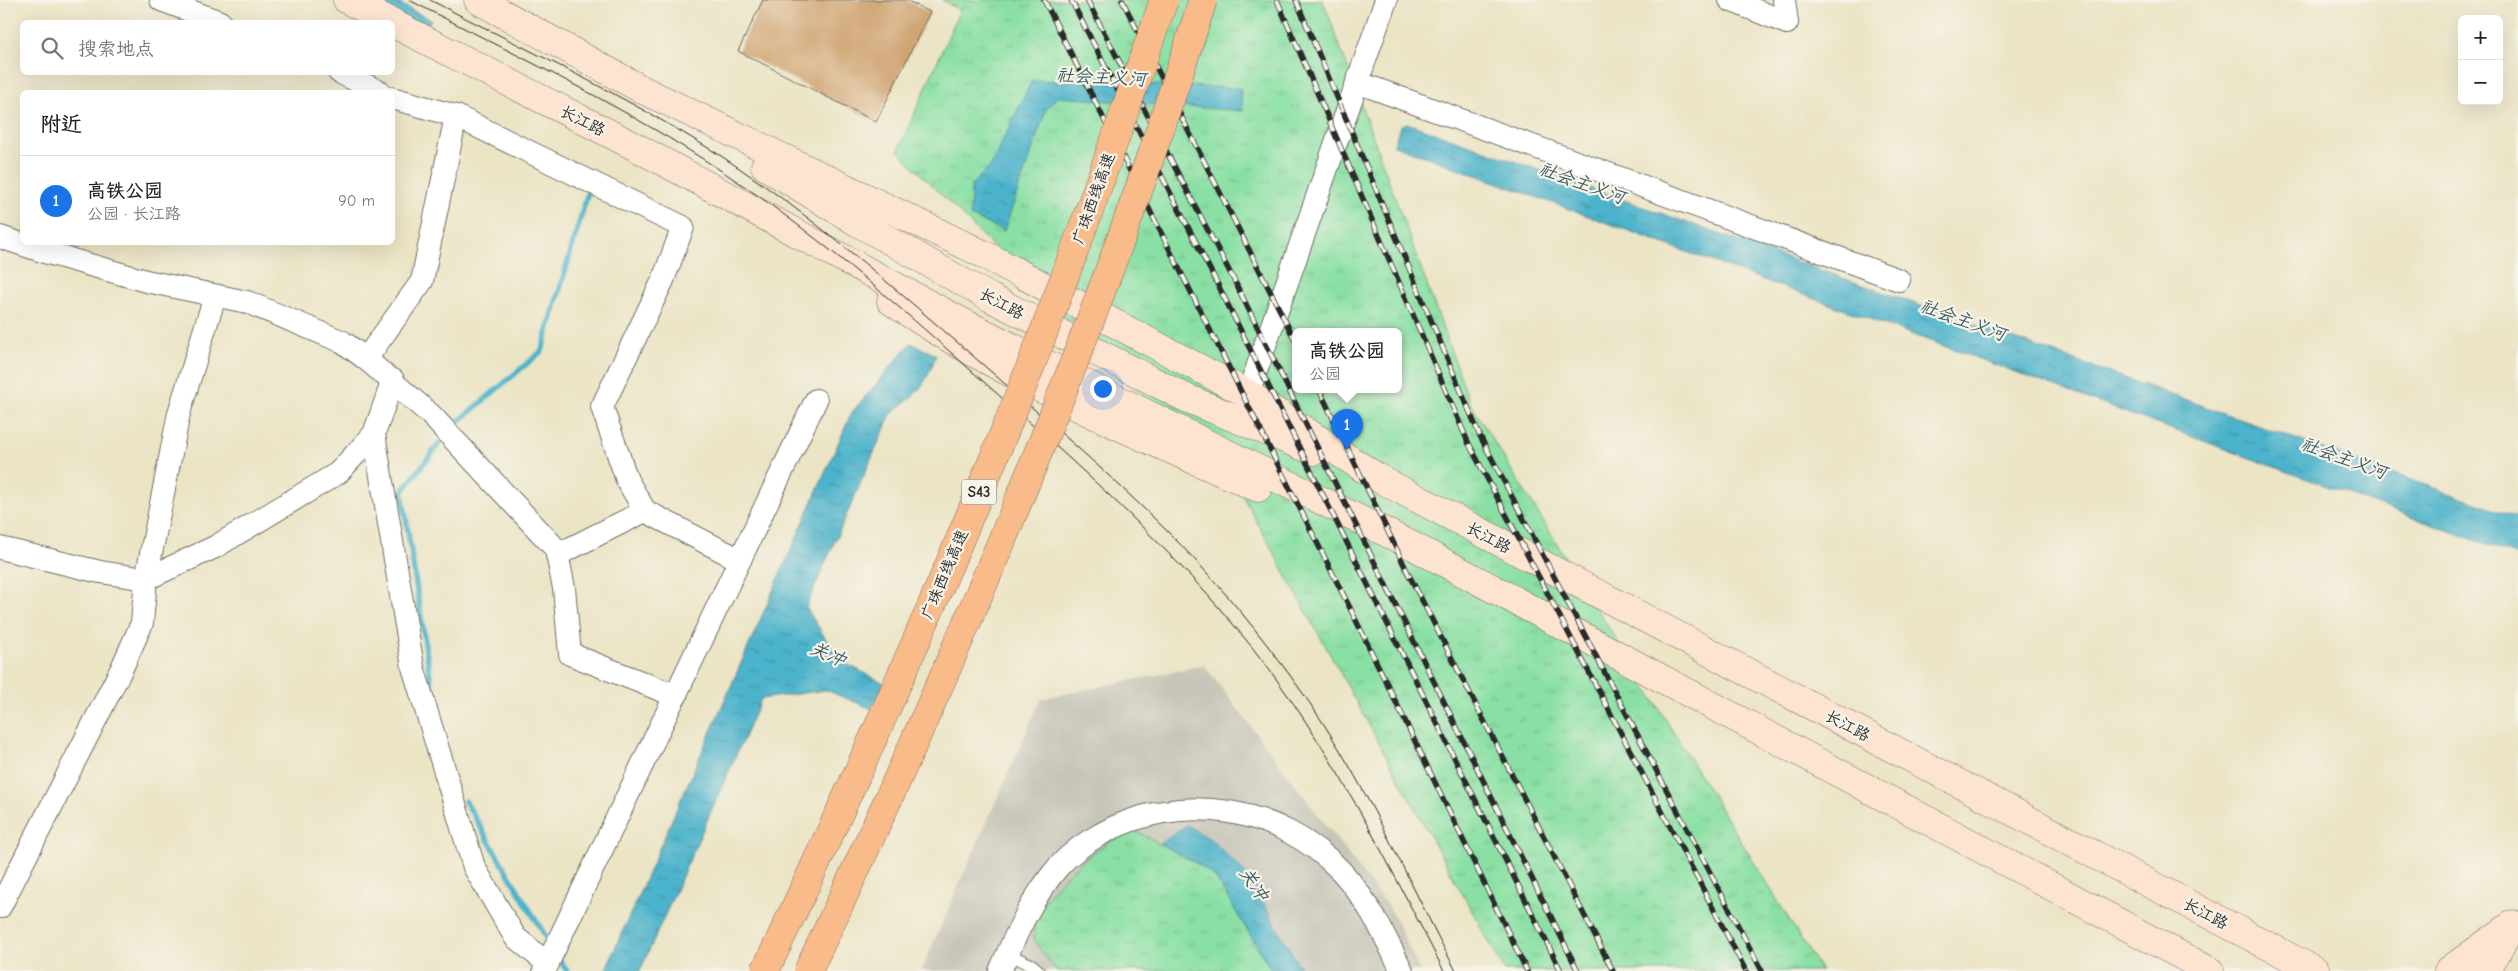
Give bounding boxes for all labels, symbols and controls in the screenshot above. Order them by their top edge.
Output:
map controls [2458,15,2503,105]
button: + [2458,15,2503,60]
search box [20,20,395,75]
icon: search [38,34,66,62]
text: 搜索地点 [78,38,154,60]
button: − [2458,60,2503,105]
water label: 社会主义河 [1055,65,1149,90]
street label: 长江路 [557,102,608,140]
text: 附近 [40,112,82,136]
street label: 广珠西线高速 [1069,150,1119,247]
water label: 社会主义河 [1536,158,1631,210]
text: 高铁公园 [87,180,163,202]
text: 1 [53,192,59,210]
text: 90 m [338,192,375,210]
text: 公园 · 长江路 [87,205,181,223]
street label: 长江路 [976,285,1027,323]
water label: 社会主义河 [1917,295,2012,347]
popup [1292,328,1402,393]
text: 高铁公园 [1309,340,1385,362]
text: 公园 [1309,365,1341,383]
your location [1090,376,1116,402]
pin: 1 [1331,409,1363,450]
water label: 社会主义河 [2298,433,2393,485]
road number: S43 [962,480,996,504]
street label: 长江路 [1463,519,1514,557]
street label: 广珠西线高速 [918,527,972,622]
water label: 关冲 [807,638,850,672]
street label: 长江路 [1822,707,1873,745]
water label: 关冲 [1235,863,1273,907]
street label: 长江路 [2180,895,2231,933]

